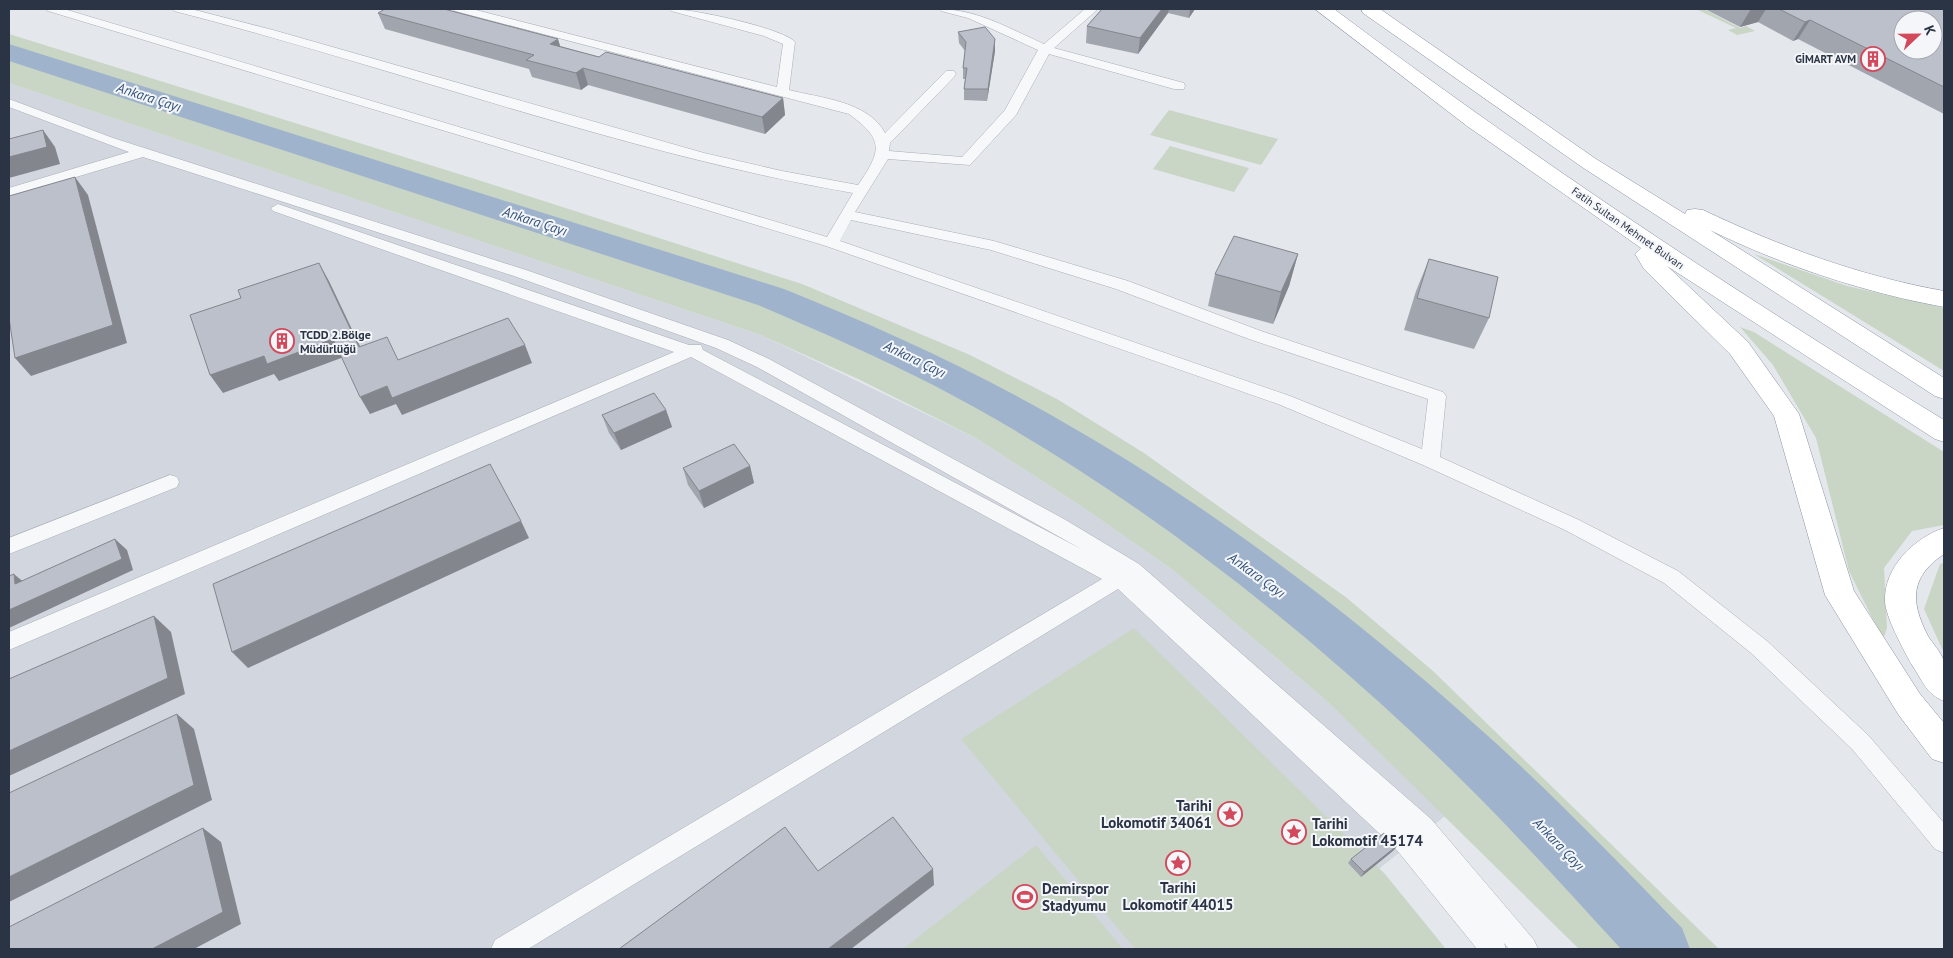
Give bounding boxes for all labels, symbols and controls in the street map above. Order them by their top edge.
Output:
north arrow [1893,10,1943,60]
text: K [1920,23,1940,38]
building icon: GİMART AVM [1860,46,1886,72]
place label: GİMART AVM [1795,52,1856,66]
water label: Ankara Çayı [114,78,184,116]
street label: Fatih Sultan Mehmet Bulvarı [1569,184,1687,272]
water label: Ankara Çayı [500,202,570,240]
place label: TCDD 2.Bölge Müdürlüğü [300,327,371,356]
building icon: TCDD 2.Bölge Müdürlüğü [269,328,295,354]
water label: Ankara Çayı [880,336,949,382]
water label: Ankara Çayı [1224,548,1290,602]
place label: Tarihi Lokomotif 34061 [1101,796,1212,832]
place icon: Tarihi Lokomotif 34061 [1217,801,1243,827]
water label: Ankara Çayı [1529,813,1589,874]
place label: Tarihi Lokomotif 45174 [1312,814,1424,850]
place icon: Tarihi Lokomotif 45174 [1281,819,1307,845]
place icon: Tarihi Lokomotif 44015 [1165,850,1191,876]
place label: Tarihi Lokomotif 44015 [1122,878,1234,914]
place label: Demirspor Stadyumu [1042,879,1109,915]
sports icon: Demirspor Stadyumu [1012,884,1038,910]

